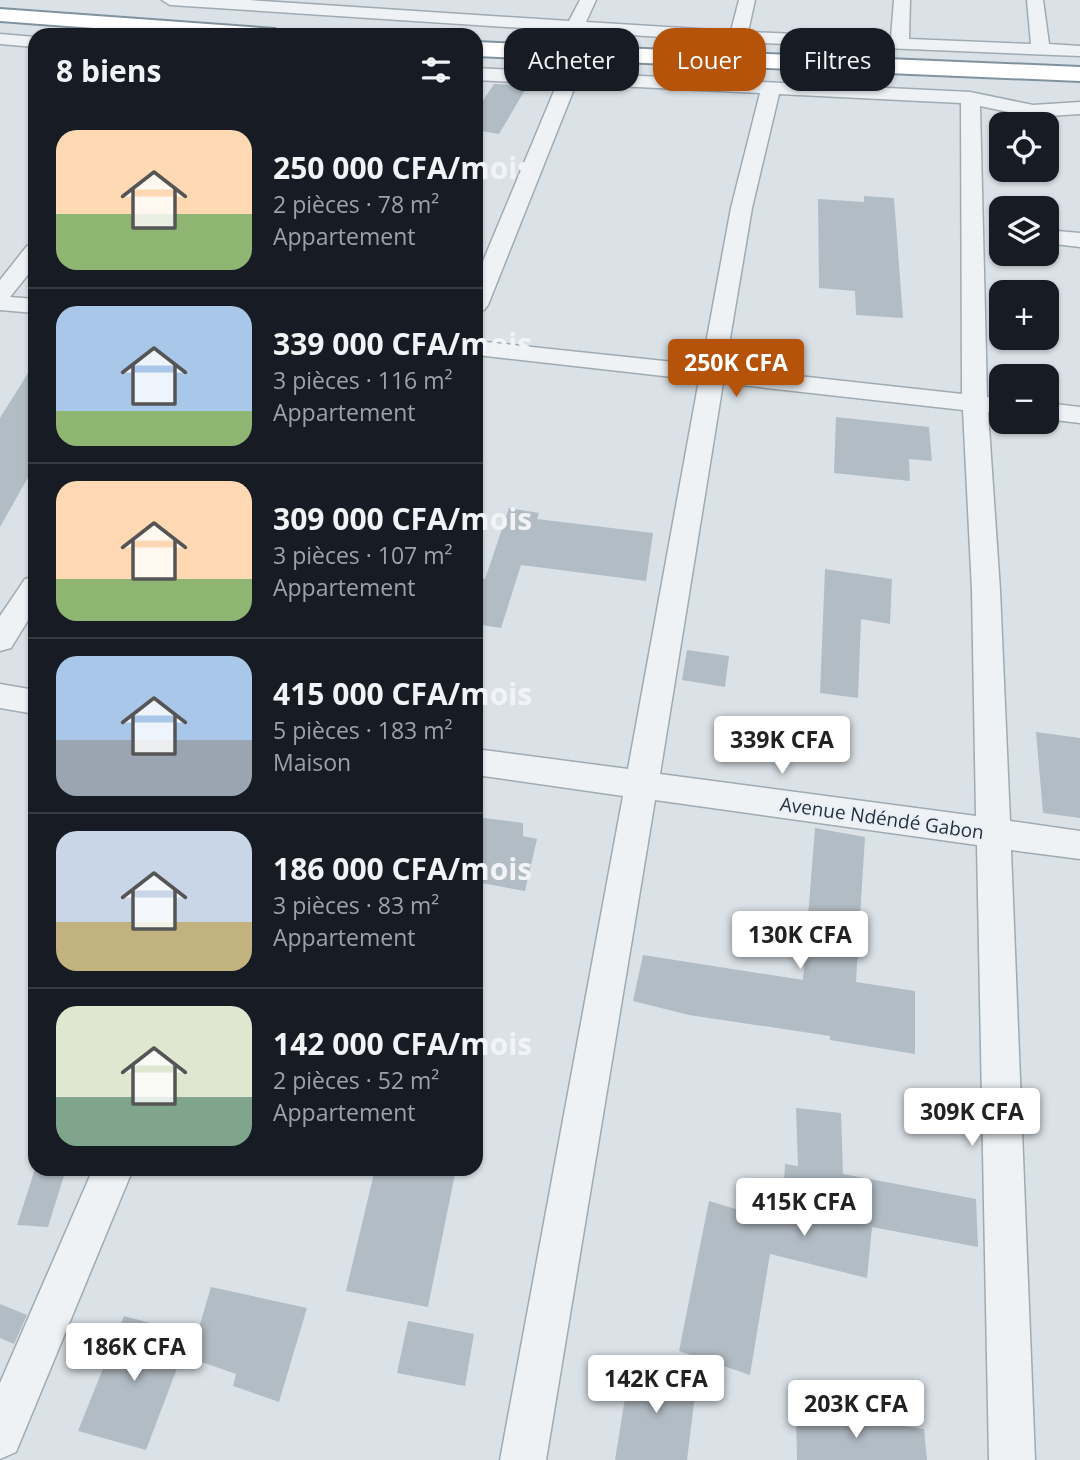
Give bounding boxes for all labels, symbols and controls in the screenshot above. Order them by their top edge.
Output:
chip: Acheter [504,28,639,91]
chip: Louer [653,28,766,91]
chip: Filtres [780,28,895,91]
text: 8 biens [56,50,161,91]
icon: filters [417,51,455,89]
map controls [989,112,1059,434]
button: locate [989,112,1059,182]
text: 250 000 CFA/mois [273,147,532,188]
icon: home [112,158,196,242]
text: 2 pièces · 78 m² [273,188,439,220]
button: layers [989,196,1059,266]
text: Appartement [273,220,416,252]
button: + [989,280,1059,350]
text: 339 000 CFA/mois [273,323,532,364]
icon: home [112,334,196,418]
pin: 250K CFA [664,340,808,399]
text: 250K CFA [684,346,788,378]
text: 3 pièces · 116 m² [273,364,453,396]
button: − [989,364,1059,434]
text: Appartement [273,396,416,428]
text: 309 000 CFA/mois [273,498,532,539]
icon: home [112,509,196,593]
text: 3 pièces · 107 m² [273,539,453,571]
text: Appartement [273,571,416,603]
text: 415 000 CFA/mois [273,673,532,714]
icon: home [112,684,196,768]
text: 5 pièces · 183 m² [273,714,453,746]
pin: 339K CFA [710,716,854,776]
text: 339K CFA [730,723,834,755]
text: Maison [273,746,351,778]
street label: Avenue Ndéndé Gabon [778,791,986,845]
text: 186 000 CFA/mois [273,848,532,889]
icon: home [112,859,196,943]
text: 3 pièces · 83 m² [273,889,439,921]
pin: 130K CFA [728,912,872,971]
text: 130K CFA [748,918,852,950]
text: Appartement [273,921,416,953]
text: 142 000 CFA/mois [273,1023,532,1064]
icon: home [112,1034,196,1118]
text: 2 pièces · 52 m² [273,1064,439,1096]
pin: 309K CFA [900,1088,1044,1148]
text: 309K CFA [920,1095,1024,1127]
text: Appartement [273,1096,416,1128]
pin: 415K CFA [732,1178,876,1238]
text: 415K CFA [752,1185,856,1217]
pin: 186K CFA [62,1324,206,1383]
text: 186K CFA [82,1330,186,1362]
pin: 142K CFA [584,1356,728,1415]
text: 142K CFA [604,1362,708,1394]
pin: 203K CFA [784,1380,928,1440]
text: 203K CFA [804,1387,908,1419]

